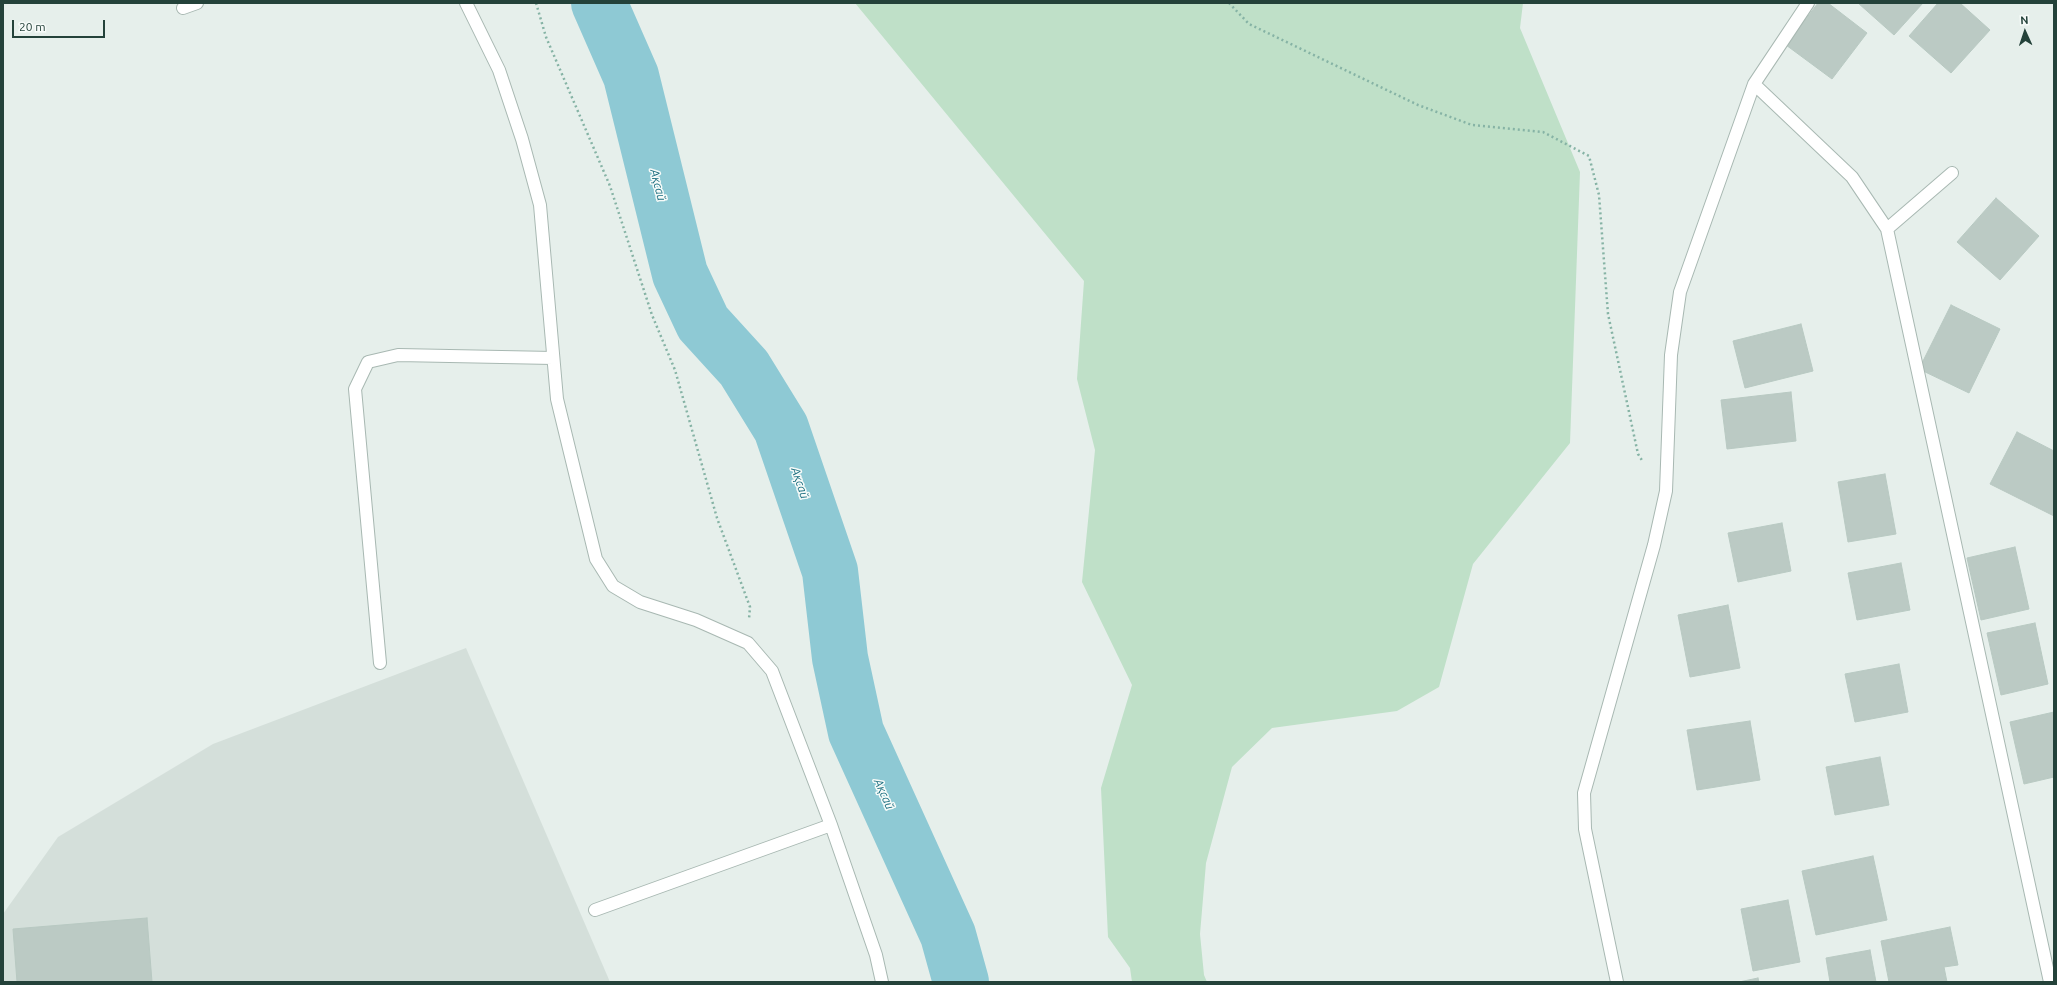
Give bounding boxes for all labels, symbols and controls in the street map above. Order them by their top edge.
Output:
scale bar [14,12,107,38]
north arrow [2005,12,2045,52]
text: N [2020,14,2029,26]
text: 20 m [19,20,46,33]
water label: Ақсай [647,168,669,202]
water label: Ақсай [788,465,812,501]
water label: Ақсай [871,776,897,812]

